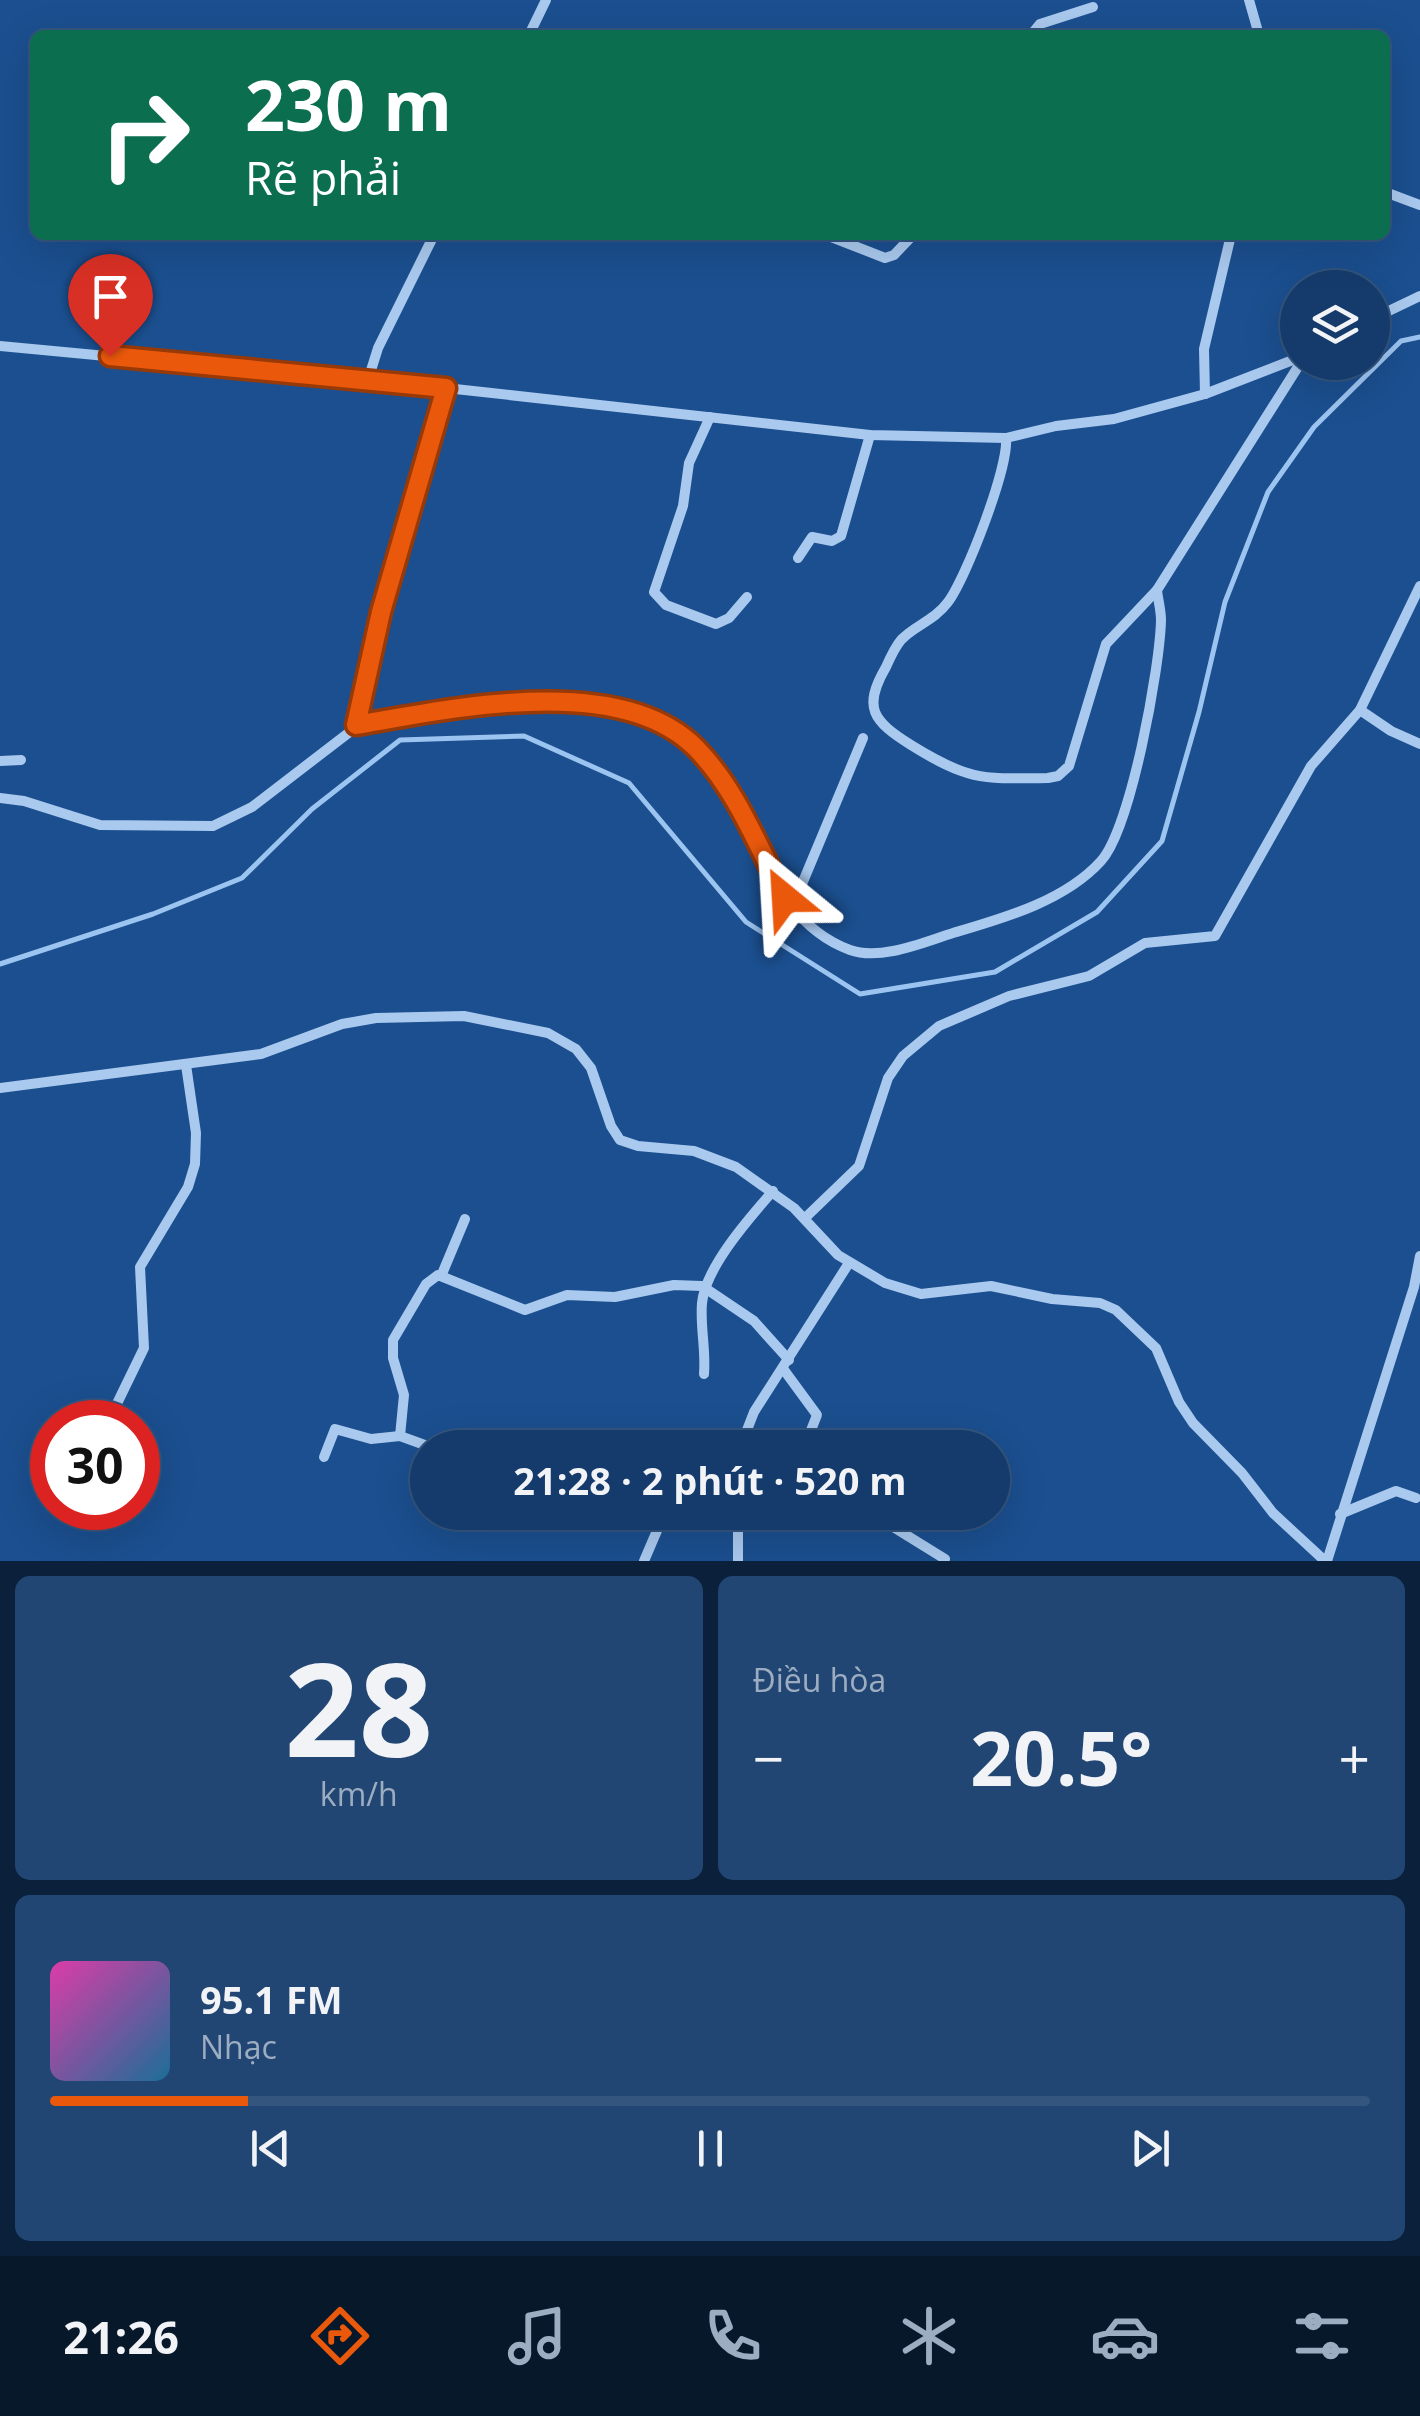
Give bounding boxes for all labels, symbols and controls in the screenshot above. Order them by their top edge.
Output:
text: 230 m [245,56,452,152]
icon: right [80,70,210,200]
text: Rẽ phải [245,147,401,208]
pin [68,254,153,357]
icon: arrive [83,269,138,324]
map controls [1280,270,1390,380]
button: layers [1280,270,1390,380]
position arrow [733,846,837,950]
speed limit sign: 30 [30,1400,160,1530]
text: 21:28 · 2 phút · 520 m [513,1454,907,1506]
text: 28 [284,1618,433,1795]
text: Điều hòa [753,1658,886,1701]
text: 20.5° [970,1706,1152,1808]
text: − [753,1720,784,1795]
text: + [1339,1720,1370,1795]
text: km/h [320,1772,398,1815]
text: 95.1 FM [200,1973,343,2025]
text: Nhạc [200,2025,277,2068]
icon: previous [243,2121,298,2176]
icon: pause [683,2121,738,2176]
icon: next [1123,2121,1178,2176]
icon: directions [305,2301,375,2371]
icon: music [502,2301,572,2371]
icon: phone [698,2301,768,2371]
icon: climate [894,2301,964,2371]
icon: car [1090,2301,1160,2371]
icon: filters [1287,2301,1357,2371]
text: 21:26 [63,2306,179,2367]

